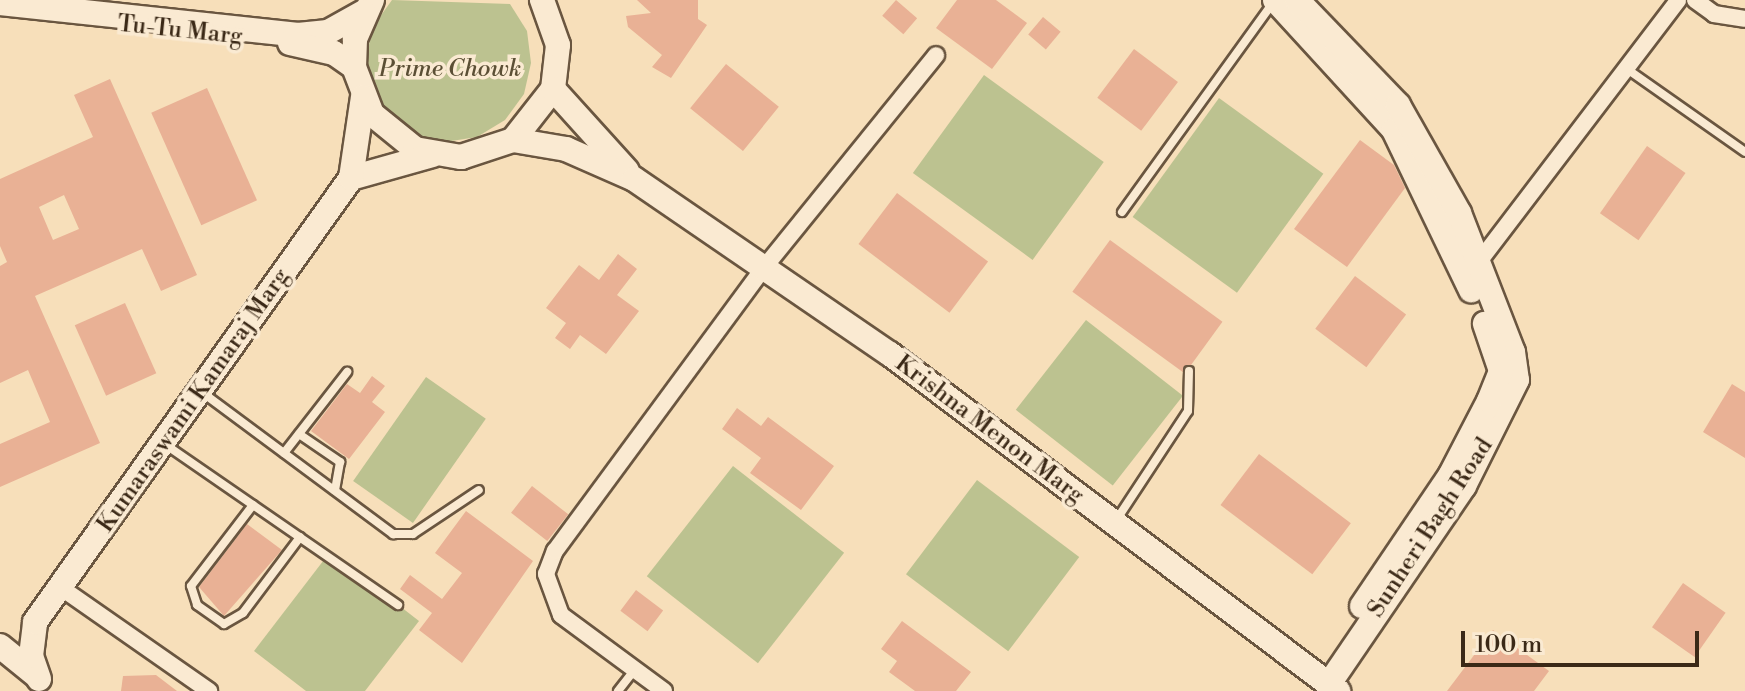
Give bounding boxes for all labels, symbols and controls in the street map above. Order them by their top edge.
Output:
street label: Tu-Tu Marg [116,10,244,52]
park label: Prime Chowk [379,56,521,84]
street label: Kumaraswami Kamaraj Marg [92,263,296,539]
street label: Krishna Menon Marg [889,350,1089,510]
street label: Sunheri Bagh Road [1362,433,1500,623]
scale bar [1465,615,1703,665]
text: 100 m [1475,630,1542,660]

